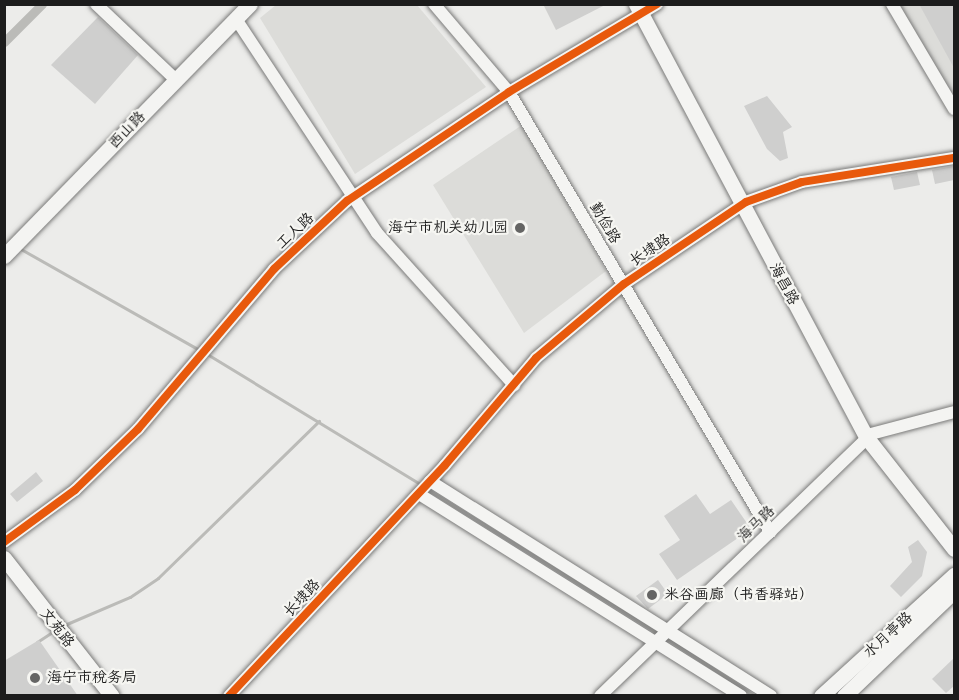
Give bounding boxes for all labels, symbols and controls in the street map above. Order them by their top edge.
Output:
street label: 西山路 [105,108,149,152]
street label: 勤俭路 [586,199,624,247]
street label: 工人路 [272,209,318,253]
place label: 海宁市机关幼儿园 [388,219,508,237]
marker: 海宁市机关幼儿园 [513,221,527,235]
street label: 长埭路 [626,230,674,270]
street label: 海昌路 [765,260,803,308]
street label: 海马路 [734,502,778,546]
street label: 长埭路 [280,575,324,621]
place label: 米谷画廊（书香驿站） [664,586,814,604]
marker: 米谷画廊（书香驿站） [645,588,659,602]
street label: 文苑路 [36,605,78,651]
street label: 水月亭路 [860,608,916,662]
place label: 海宁市税务局 [47,669,137,687]
marker: 海宁市税务局 [28,671,42,685]

